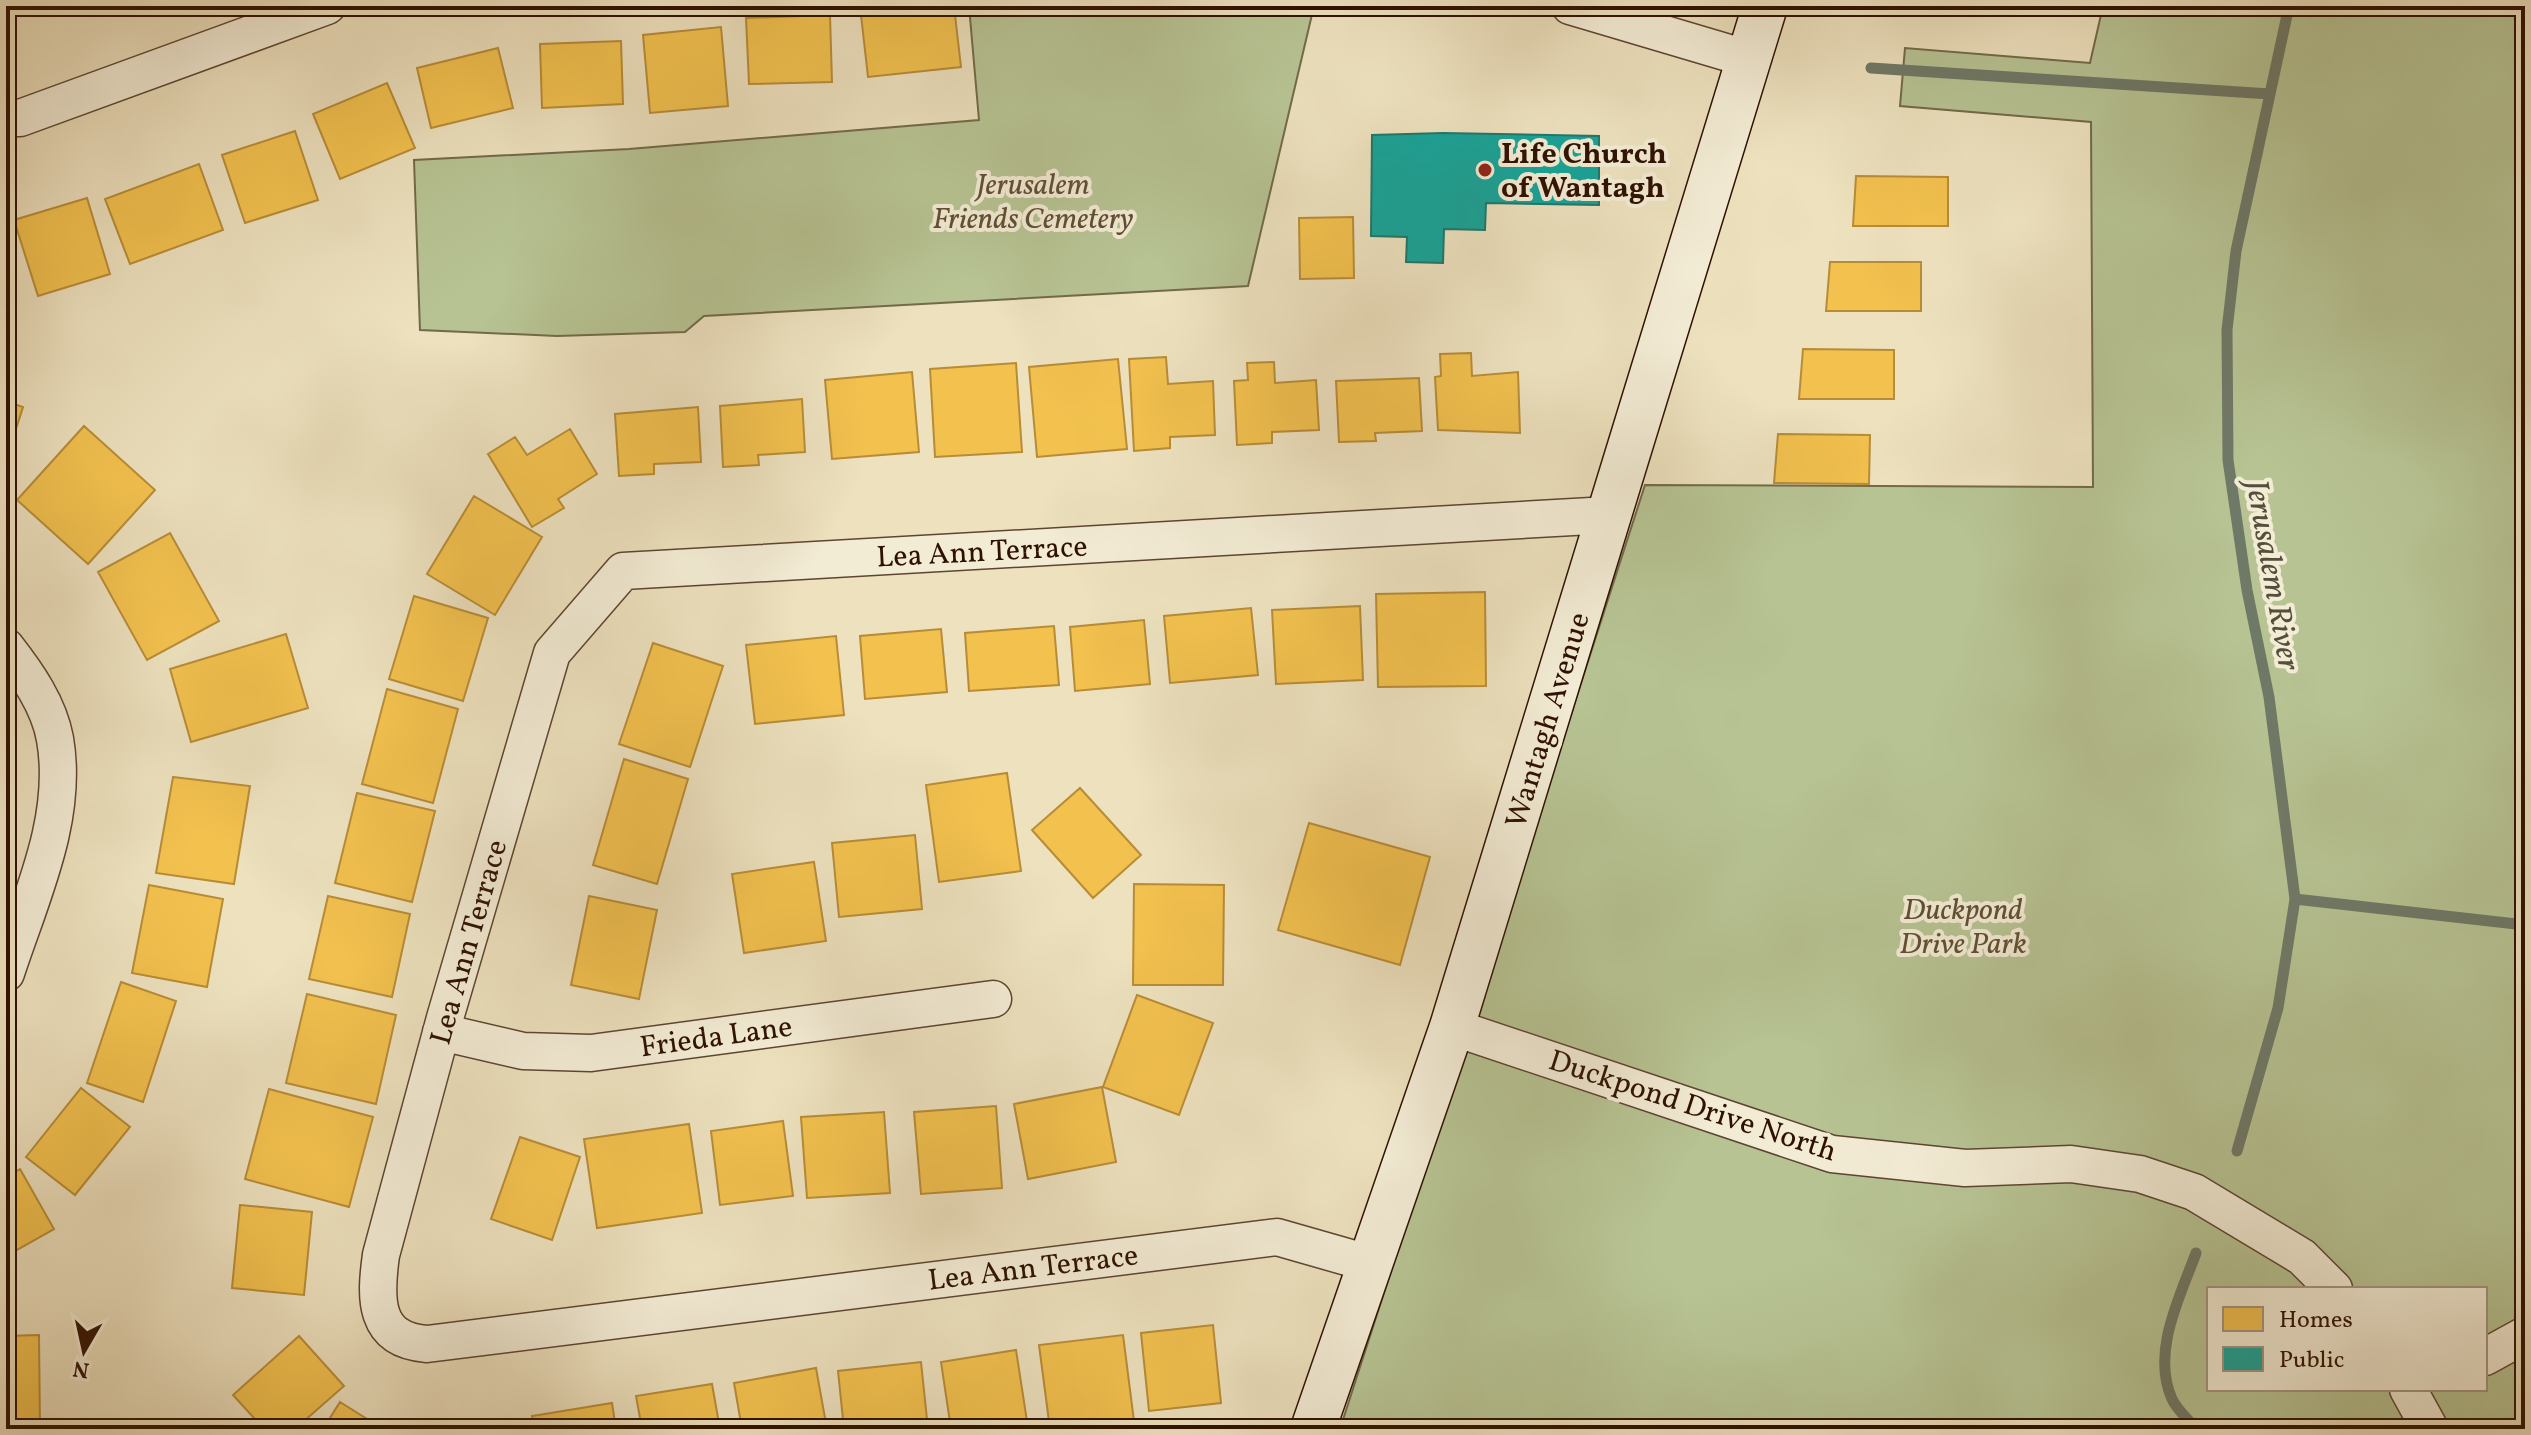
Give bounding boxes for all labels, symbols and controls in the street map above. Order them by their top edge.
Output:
place label: Life Church of Wantagh [1501,134,1667,210]
marker: Life Church of Wantagh [1476,161,1494,179]
park label: Jerusalem Friends Cemetery [932,165,1134,241]
water label: Jerusalem River [2232,474,2310,675]
street label: Lea Ann Terrace [875,526,1089,580]
street label: Wantagh Avenue [1496,608,1602,834]
street label: Lea Ann Terrace [421,835,519,1050]
park label: Duckpond Drive Park [1899,890,2027,966]
street label: Frieda Lane [637,1007,795,1069]
street label: Duckpond Drive North [1543,1041,1842,1173]
street label: Lea Ann Terrace [926,1235,1141,1303]
legend [2207,1287,2487,1391]
text: Homes [2279,1304,2353,1338]
north arrow [44,1311,124,1391]
text: Public [2279,1344,2345,1378]
text: N [71,1352,92,1385]

